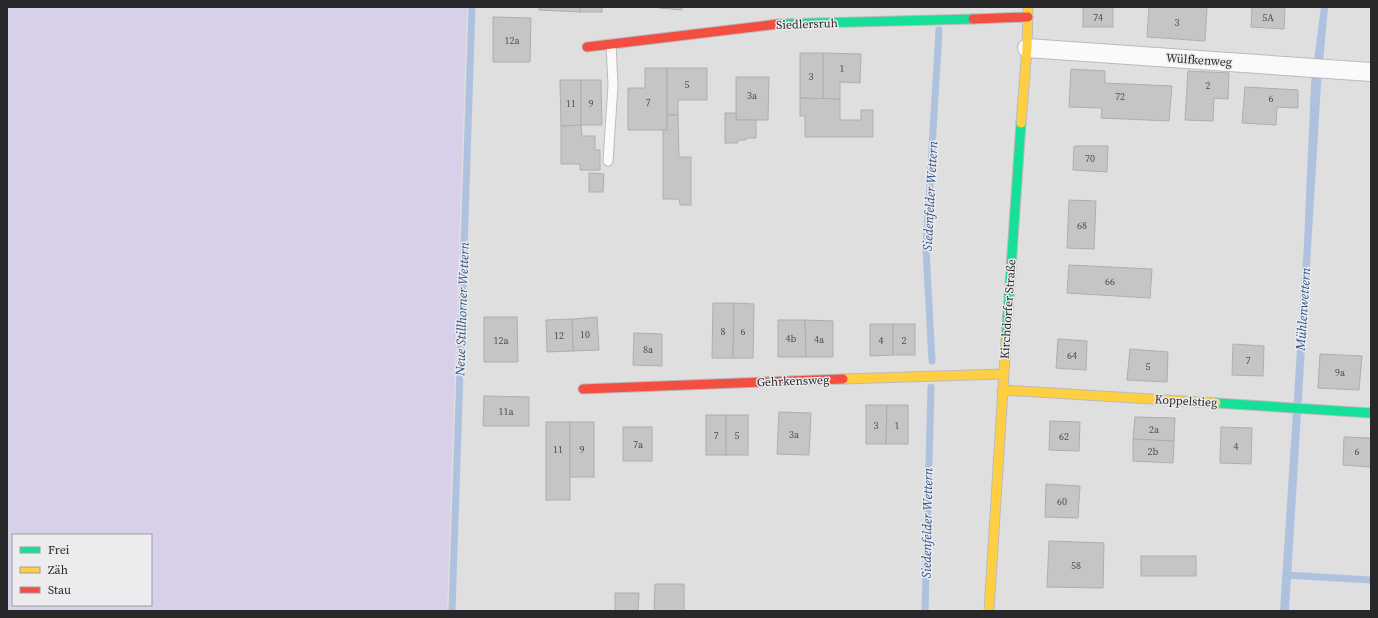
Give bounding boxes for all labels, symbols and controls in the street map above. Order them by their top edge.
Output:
house number: 74 [1093,11,1103,24]
house number: 5A [1262,11,1274,24]
street label: Siedlersruh [776,15,838,33]
house number: 3 [1175,16,1180,29]
house number: 12a [504,34,520,47]
street label: Wülfkenweg [1165,50,1233,70]
house number: 1 [840,62,845,75]
house number: 3 [809,70,814,83]
house number: 5 [685,78,690,91]
house number: 2 [1206,79,1211,92]
house number: 3a [747,89,758,102]
house number: 72 [1115,90,1125,103]
house number: 6 [1269,92,1274,105]
house number: 7 [646,96,651,109]
house number: 11 [566,97,576,110]
house number: 9 [589,97,594,110]
water label: Siedenfelder Wettern [919,140,941,252]
house number: 70 [1085,152,1095,165]
house number: 68 [1077,219,1087,232]
water label: Neue Stillhorner Wettern [451,241,473,377]
street label: Kirchdorfer Straße [997,258,1019,360]
water label: Mühlenwettern [1292,266,1314,352]
house number: 66 [1105,275,1115,288]
house number: 8 [721,325,726,338]
house number: 6 [741,325,746,338]
house number: 10 [580,328,590,341]
house number: 12 [554,329,564,342]
house number: 4b [786,332,797,345]
house number: 4a [814,333,825,346]
house number: 12a [493,334,509,347]
house number: 4 [879,334,884,347]
house number: 2 [902,334,907,347]
house number: 8a [643,343,654,356]
house number: 64 [1067,349,1077,362]
house number: 7 [1246,354,1251,367]
house number: 5 [1146,360,1151,373]
house number: 9a [1335,366,1346,379]
street label: Gehrkensweg [756,372,830,390]
street label: Koppelstieg [1154,391,1218,411]
house number: 11a [498,405,514,418]
house number: 3 [874,419,879,432]
house number: 1 [895,419,900,432]
house number: 2a [1149,423,1160,436]
house number: 3a [789,428,800,441]
house number: 7 [714,429,719,442]
house number: 5 [735,429,740,442]
house number: 62 [1059,430,1069,443]
house number: 7a [633,438,644,451]
house number: 4 [1234,440,1239,453]
house number: 11 [553,443,563,456]
house number: 9 [580,443,585,456]
house number: 2b [1148,445,1159,458]
house number: 6 [1355,445,1360,458]
water label: Siedenfelder Wettern [918,467,936,578]
house number: 60 [1057,495,1067,508]
legend [12,534,152,606]
text: Frei [48,542,70,558]
house number: 58 [1071,559,1081,572]
text: Zäh [48,562,68,578]
text: Stau [48,582,71,598]

